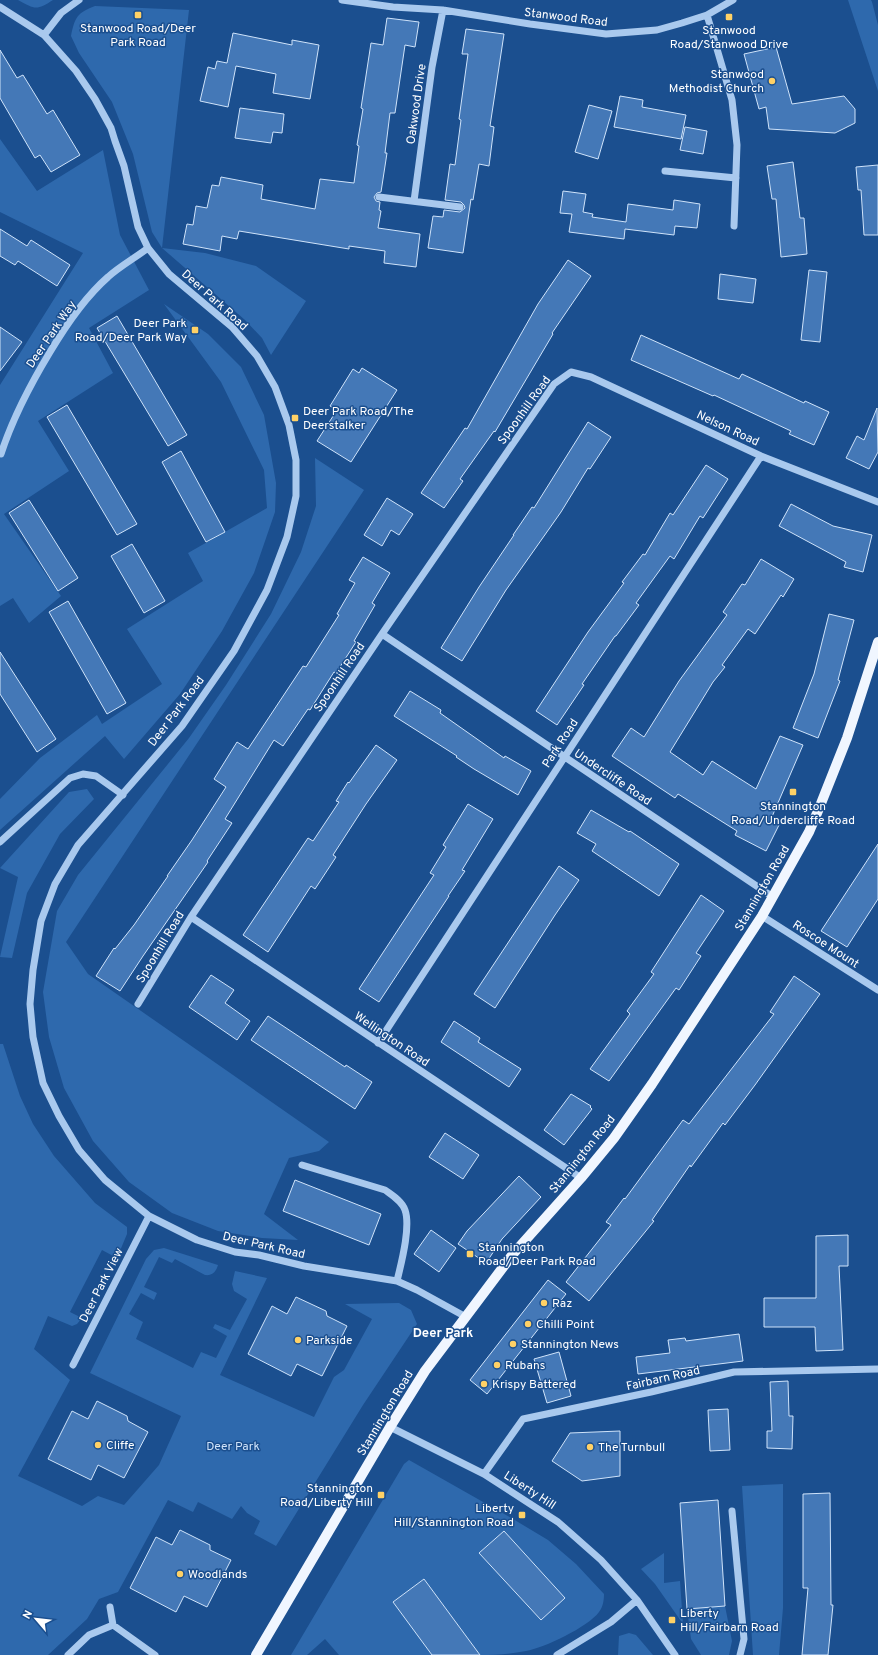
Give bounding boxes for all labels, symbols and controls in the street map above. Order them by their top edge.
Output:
street label: Stanwood Road [523,5,609,31]
marker: Stanwood Road/Deer Park Road [133,10,143,20]
marker: Stanwood Road/Stanwood Drive [724,12,734,22]
place label: Stanwood Road/Deer Park Road [80,21,196,51]
place label: Stanwood Road/Stanwood Drive [670,23,788,53]
street label: Oakwood Drive [403,63,431,145]
place label: Stanwood Methodist Church [669,67,764,97]
marker: Stanwood Methodist Church [767,76,777,86]
street label: Deer Park Road [178,267,251,335]
street label: Deer Park Way [23,298,80,372]
place label: Deer Park Road/Deer Park Way [75,316,187,346]
marker: Deer Park Road/Deer Park Way [190,325,200,335]
street label: Spoonhill Road [494,373,555,448]
place label: Deer Park Road/The Deerstalker [303,404,414,434]
street label: Nelson Road [694,407,762,450]
marker: Deer Park Road/The Deerstalker [290,413,300,423]
street label: Spoonhill Road [311,639,369,716]
street label: Deer Park Road [145,673,209,750]
street label: Park Road [539,716,583,771]
street label: Undercliffe Road [571,746,654,810]
marker: Stannington Road/Undercliffe Road [788,787,798,797]
place label: Stannington Road/Undercliffe Road [731,799,855,829]
street label: Stannington Road [732,843,794,934]
street label: Spoonhill Road [133,909,189,986]
street label: Roscoe Mount [789,917,862,972]
street label: Wellington Road [351,1009,432,1071]
street label: Stannington Road [546,1112,619,1197]
street label: Deer Park Road [221,1229,307,1263]
place label: Stannington Road/Deer Park Road [478,1240,596,1270]
street label: Deer Park View [76,1245,128,1325]
marker: Stannington Road/Deer Park Road [465,1249,475,1259]
place label: Raz [552,1296,572,1312]
marker: Raz [539,1298,549,1308]
place label: Chilli Point [536,1317,594,1333]
marker: Chilli Point [523,1319,533,1329]
district label: Deer Park [413,1326,473,1342]
place label: Parkside [306,1333,352,1349]
marker: Parkside [293,1335,303,1345]
place label: Stannington News [521,1337,619,1353]
marker: Stannington News [508,1339,518,1349]
place label: Rubans [505,1358,545,1374]
marker: Rubans [492,1360,502,1370]
street label: Fairbarn Road [625,1363,702,1395]
street label: Stannington Road [354,1368,418,1459]
place label: Krispy Battered [492,1377,576,1393]
marker: Krispy Battered [479,1379,489,1389]
place label: Cliffe [106,1438,135,1454]
park label: Deer Park [206,1439,260,1455]
marker: Cliffe [93,1440,103,1450]
place label: The Turnbull [598,1440,665,1456]
marker: The Turnbull [585,1442,595,1452]
street label: Liberty Hill [500,1468,559,1514]
place label: Stannington Road/Liberty Hill [280,1481,373,1511]
marker: Stannington Road/Liberty Hill [376,1490,386,1500]
place label: Liberty Hill/Stannington Road [394,1501,514,1531]
marker: Liberty Hill/Stannington Road [517,1510,527,1520]
place label: Woodlands [188,1567,247,1583]
marker: Woodlands [175,1569,185,1579]
north arrow [16,1599,56,1639]
place label: Liberty Hill/Fairbarn Road [680,1606,779,1636]
text: N [20,1608,36,1622]
marker: Liberty Hill/Fairbarn Road [667,1615,677,1625]

